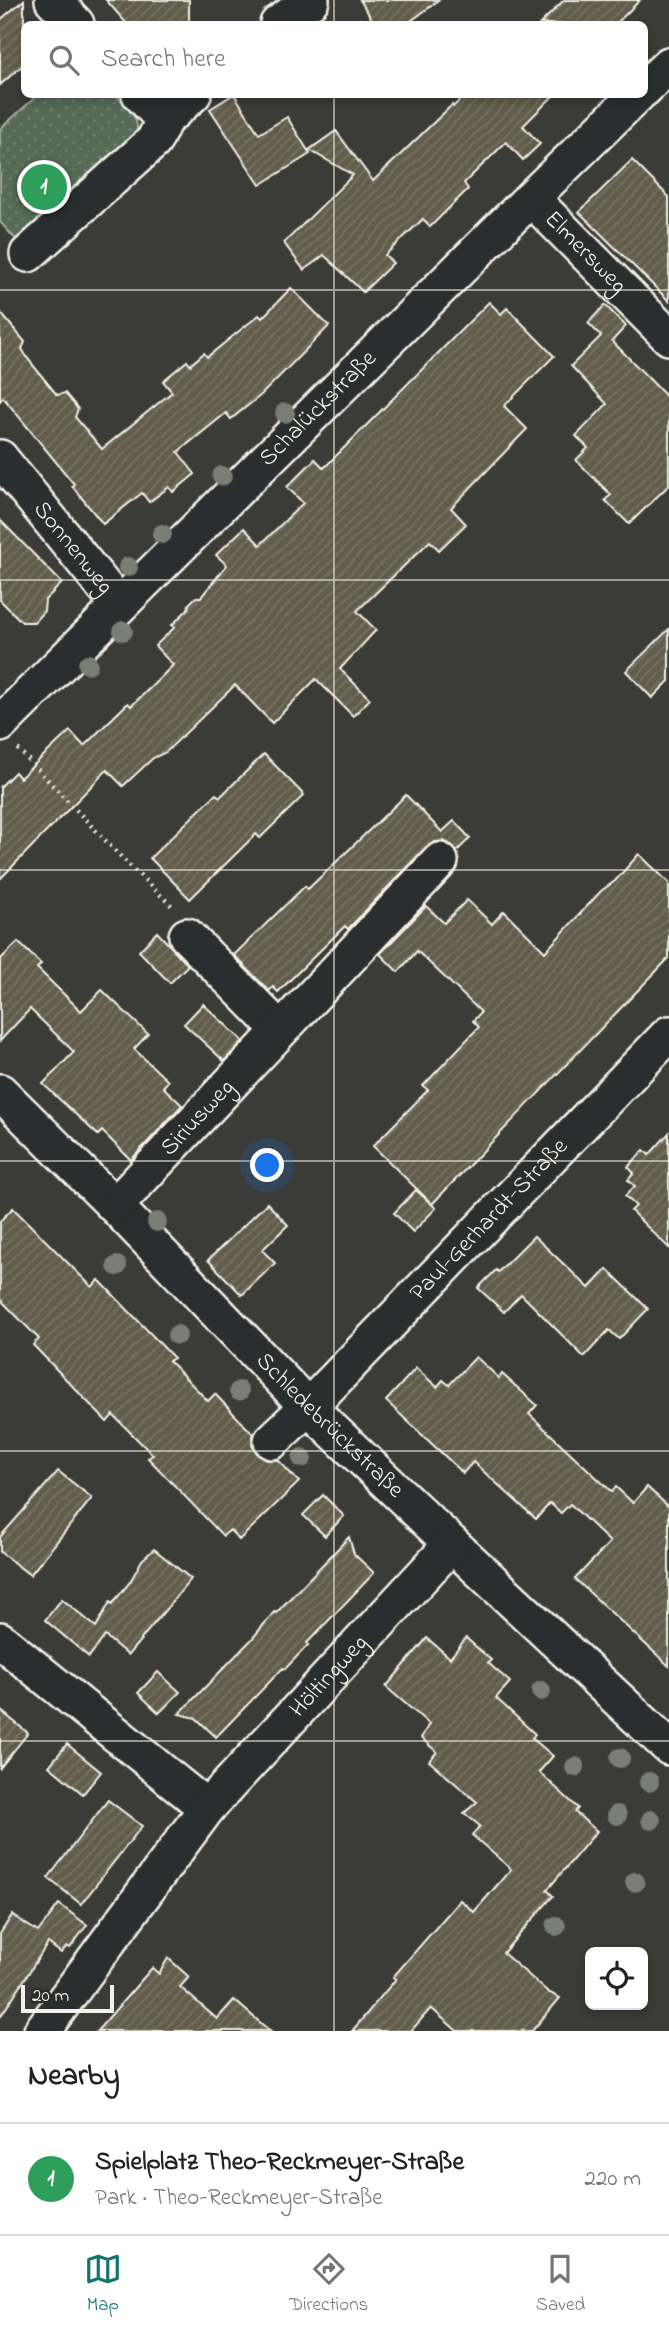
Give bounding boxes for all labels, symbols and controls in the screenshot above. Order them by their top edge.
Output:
search box [21,21,648,98]
icon: search [45,41,83,79]
text: Search here [101,41,226,79]
pin: 1 [21,161,67,213]
street label: Elmersweg [536,203,635,302]
street label: Schalückstraße [251,342,385,475]
street label: Sonnenweg [24,494,122,603]
street label: Siriusweg [153,1071,243,1164]
street label: Paul-Gerhardt-Straße [402,1130,577,1309]
your location [250,1148,284,1182]
street label: Schledebrückstraße [247,1345,412,1507]
street label: Höltingweg [282,1627,377,1726]
map controls [585,1947,648,2010]
button: locate [585,1947,648,2010]
scale bar [21,1982,114,2014]
text: 20 m [32,1983,69,2010]
text: Nearby [28,2055,120,2099]
text: Spielplatz Theo-Reckmeyer-Straße [95,2144,464,2182]
text: 1 [47,2163,55,2196]
text: 220 m [585,2163,641,2196]
text: Park · Theo-Reckmeyer-Straße [95,2182,383,2215]
tab: Map [84,2250,122,2319]
tab: Directions [289,2250,368,2319]
tab: Saved [536,2250,585,2319]

